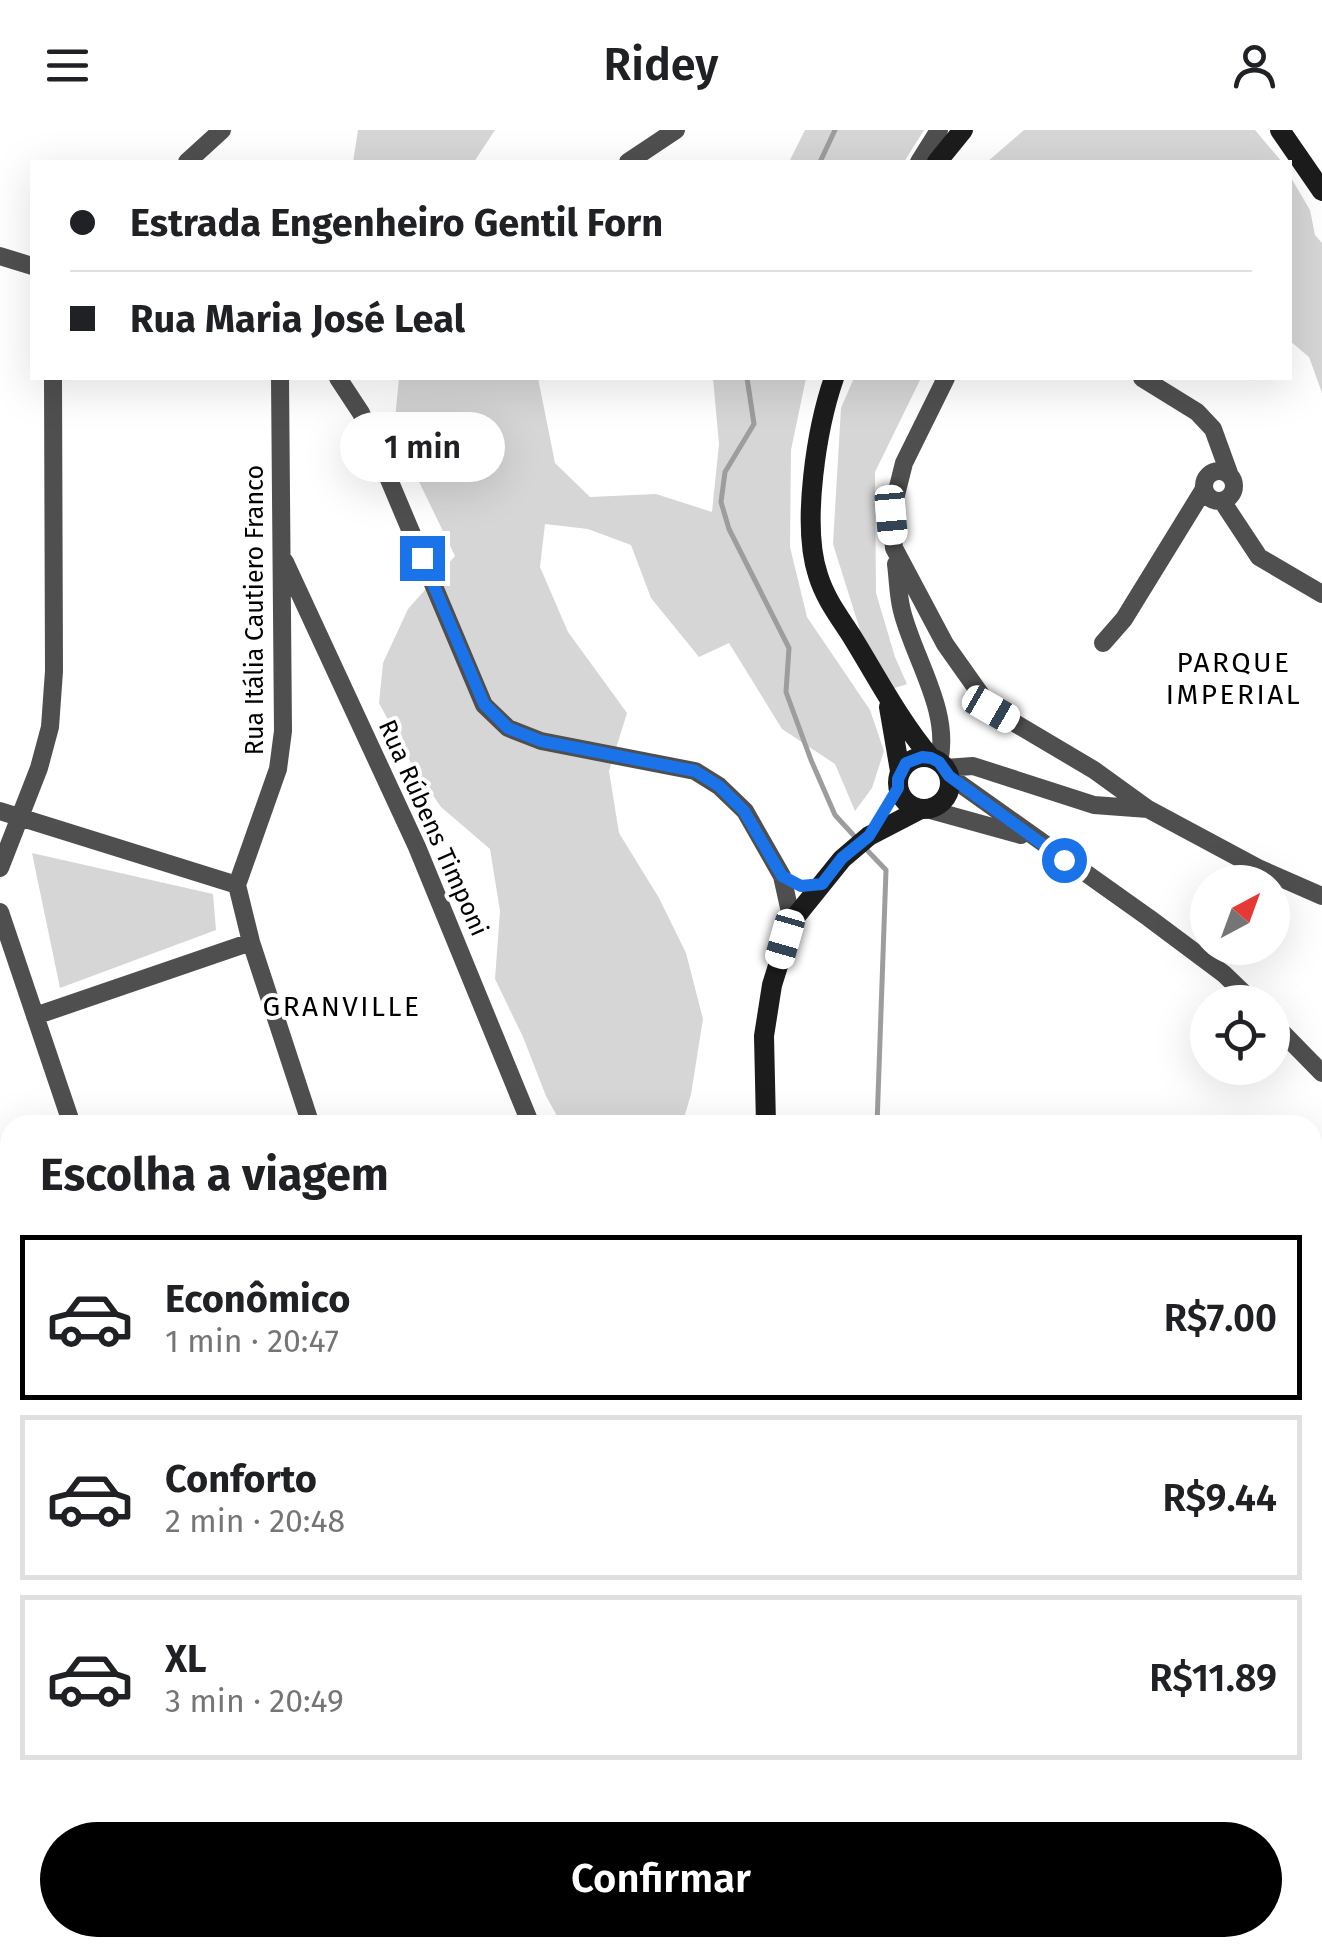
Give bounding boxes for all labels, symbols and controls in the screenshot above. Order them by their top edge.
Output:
icon: menu [40,38,95,93]
text: Ridey [604,38,718,92]
icon: person [1227,38,1282,93]
text: Estrada Engenheiro Gentil Forn [130,200,663,246]
text: Rua Maria José Leal [130,296,465,342]
callout: 1 min [340,413,504,483]
text: 1 min [384,428,461,466]
street label: Rua Itália Cautiero Franco [240,465,270,755]
car [873,484,909,546]
route end [400,536,445,581]
district label: PARQUE IMPERIAL [1166,646,1302,711]
car [958,681,1024,737]
street label: Rua Rúbens Timponi [372,715,494,941]
route start [1042,838,1087,883]
north arrow [1190,865,1290,965]
map controls [1190,865,1290,1085]
car [762,906,808,972]
button: locate [1190,985,1290,1085]
district label: GRANVILLE [263,990,421,1023]
text: Escolha a viagem [40,1148,389,1202]
icon: car [45,1273,135,1363]
text: Econômico [165,1276,350,1322]
text: R$7.00 [1164,1295,1277,1341]
text: 1 min · 20:47 [165,1322,339,1360]
icon: car [45,1453,135,1543]
text: Conforto [165,1456,317,1502]
text: R$9.44 [1162,1475,1277,1521]
text: 2 min · 20:48 [165,1502,345,1540]
icon: car [45,1633,135,1723]
text: XL [165,1636,207,1682]
text: R$11.89 [1149,1655,1277,1701]
text: 3 min · 20:49 [165,1682,344,1720]
button: Confirmar [40,1822,1282,1937]

